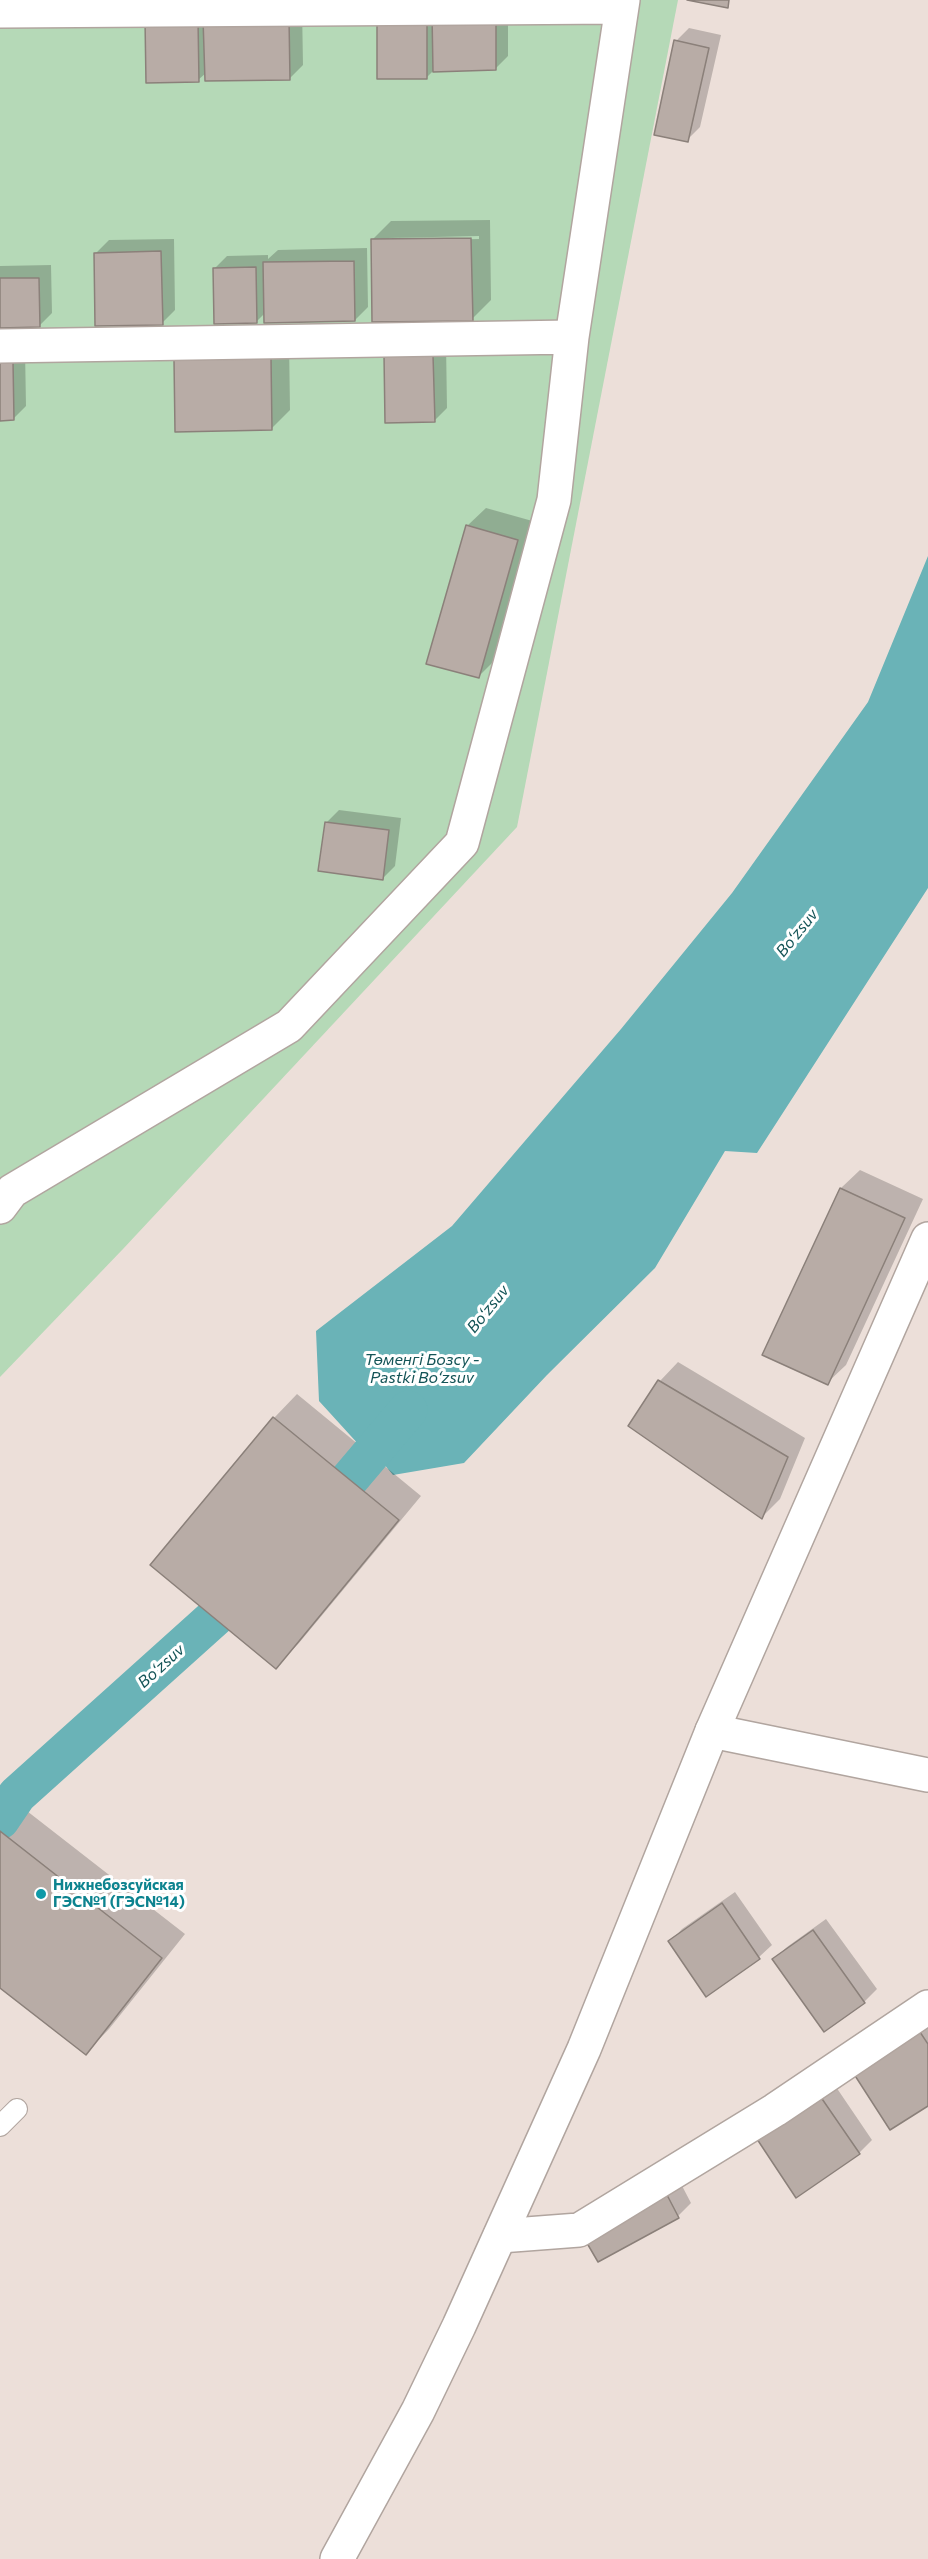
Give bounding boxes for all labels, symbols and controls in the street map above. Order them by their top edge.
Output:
water label: Boʻzsuv [772,905,822,961]
water label: Boʻzsuv [463,1281,513,1337]
water label: Төменгі Бозсу - Pastki Boʻzsuv [364,1350,480,1388]
water label: Boʻzsuv [134,1640,188,1692]
place label: Нижнебозсуйская ГЭС№1 (ГЭС№14) [53,1876,185,1911]
marker: Нижнебозсуйская ГЭС№1 (ГЭС№14) [34,1887,48,1901]

